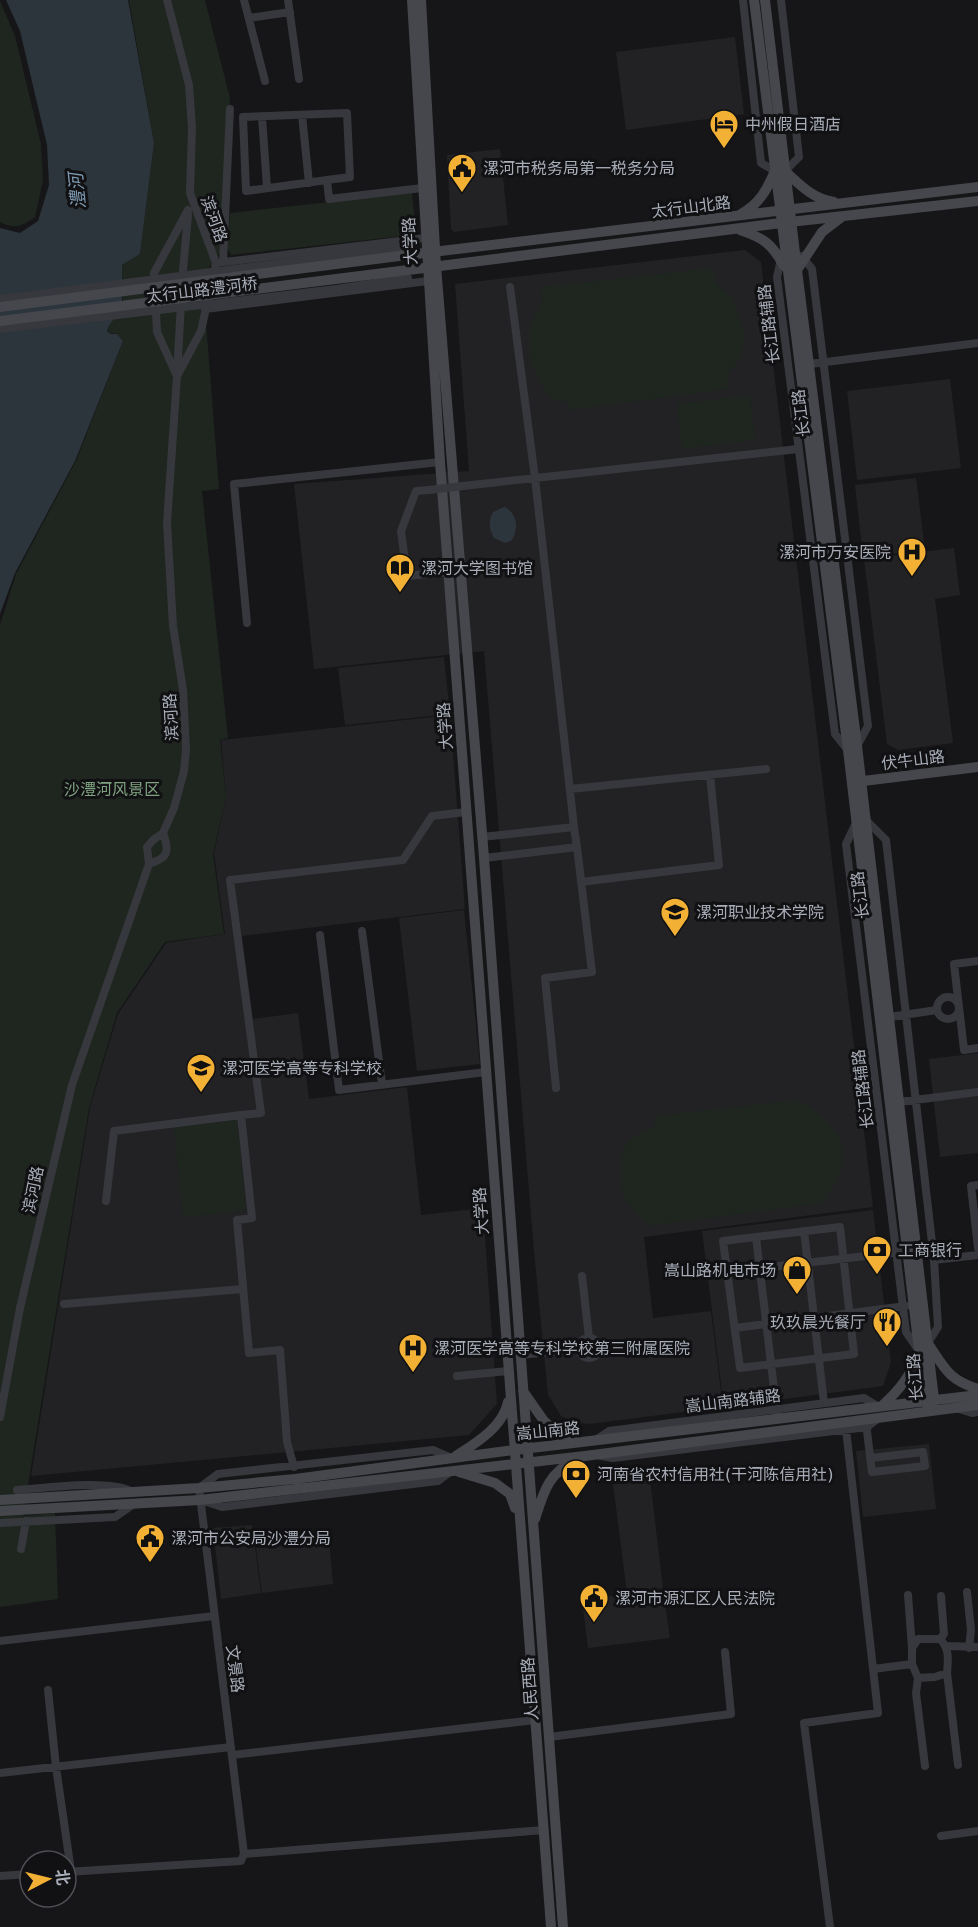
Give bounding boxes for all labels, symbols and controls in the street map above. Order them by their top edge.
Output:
hotel icon: 中州假日酒店 [708,108,740,150]
place label: 中州假日酒店 [745,115,841,134]
public building icon: 漯河市税务局第一税务分局 [446,152,478,194]
place label: 漯河市税务局第一税务分局 [483,159,675,178]
water label: 澧河 [64,169,89,210]
street label: 滨河路 [197,193,231,245]
street label: 太行山北路 [650,193,732,221]
street label: 大学路 [399,217,421,265]
street label: 太行山路澧河桥 [145,274,259,306]
street label: 长江路辅路 [755,283,783,365]
street label: 长江路 [789,388,813,438]
hospital icon: 漯河市万安医院 [896,536,928,578]
place label: 漯河市万安医院 [779,543,891,562]
library icon: 漯河大学图书馆 [384,552,416,594]
place label: 漯河大学图书馆 [421,559,533,578]
street label: 滨河路 [160,693,182,741]
street label: 大学路 [434,701,456,751]
street label: 伏牛山路 [880,747,946,773]
park label: 沙澧河风景区 [64,780,160,799]
street label: 长江路 [848,870,872,920]
school or university icon: 漯河职业技术学院 [659,896,691,938]
place label: 漯河职业技术学院 [696,903,824,922]
street label: 长江路辅路 [849,1048,877,1130]
school or university icon: 漯河医学高等专科学校 [185,1052,217,1094]
place label: 漯河医学高等专科学校 [222,1059,382,1078]
street label: 滨河路 [19,1165,47,1215]
street label: 大学路 [470,1186,492,1236]
bank icon: 工商银行 [861,1234,893,1276]
place label: 工商银行 [898,1241,962,1260]
shop icon: 嵩山路机电市场 [781,1254,813,1296]
place label: 嵩山路机电市场 [664,1261,776,1280]
restaurant icon: 玖玖晨光餐厅 [871,1306,903,1348]
place label: 玖玖晨光餐厅 [770,1313,866,1332]
hospital icon: 漯河医学高等专科学校第三附属医院 [397,1332,429,1374]
place label: 漯河医学高等专科学校第三附属医院 [434,1339,690,1358]
street label: 长江路 [904,1352,926,1402]
street label: 嵩山南路辅路 [684,1386,782,1416]
street label: 嵩山南路 [515,1418,581,1444]
bank icon: 河南省农村信用社(干河陈信用社) [560,1458,592,1500]
place label: 河南省农村信用社(干河陈信用社) [597,1465,834,1484]
public building icon: 漯河市公安局沙澧分局 [134,1522,166,1564]
place label: 漯河市公安局沙澧分局 [171,1529,331,1548]
public building icon: 漯河市源汇区人民法院 [578,1582,610,1624]
place label: 漯河市源汇区人民法院 [615,1589,775,1608]
street label: 文景路 [223,1644,247,1694]
street label: 人民西路 [518,1656,542,1722]
north arrow [18,1849,78,1909]
text: 北 [52,1868,73,1886]

